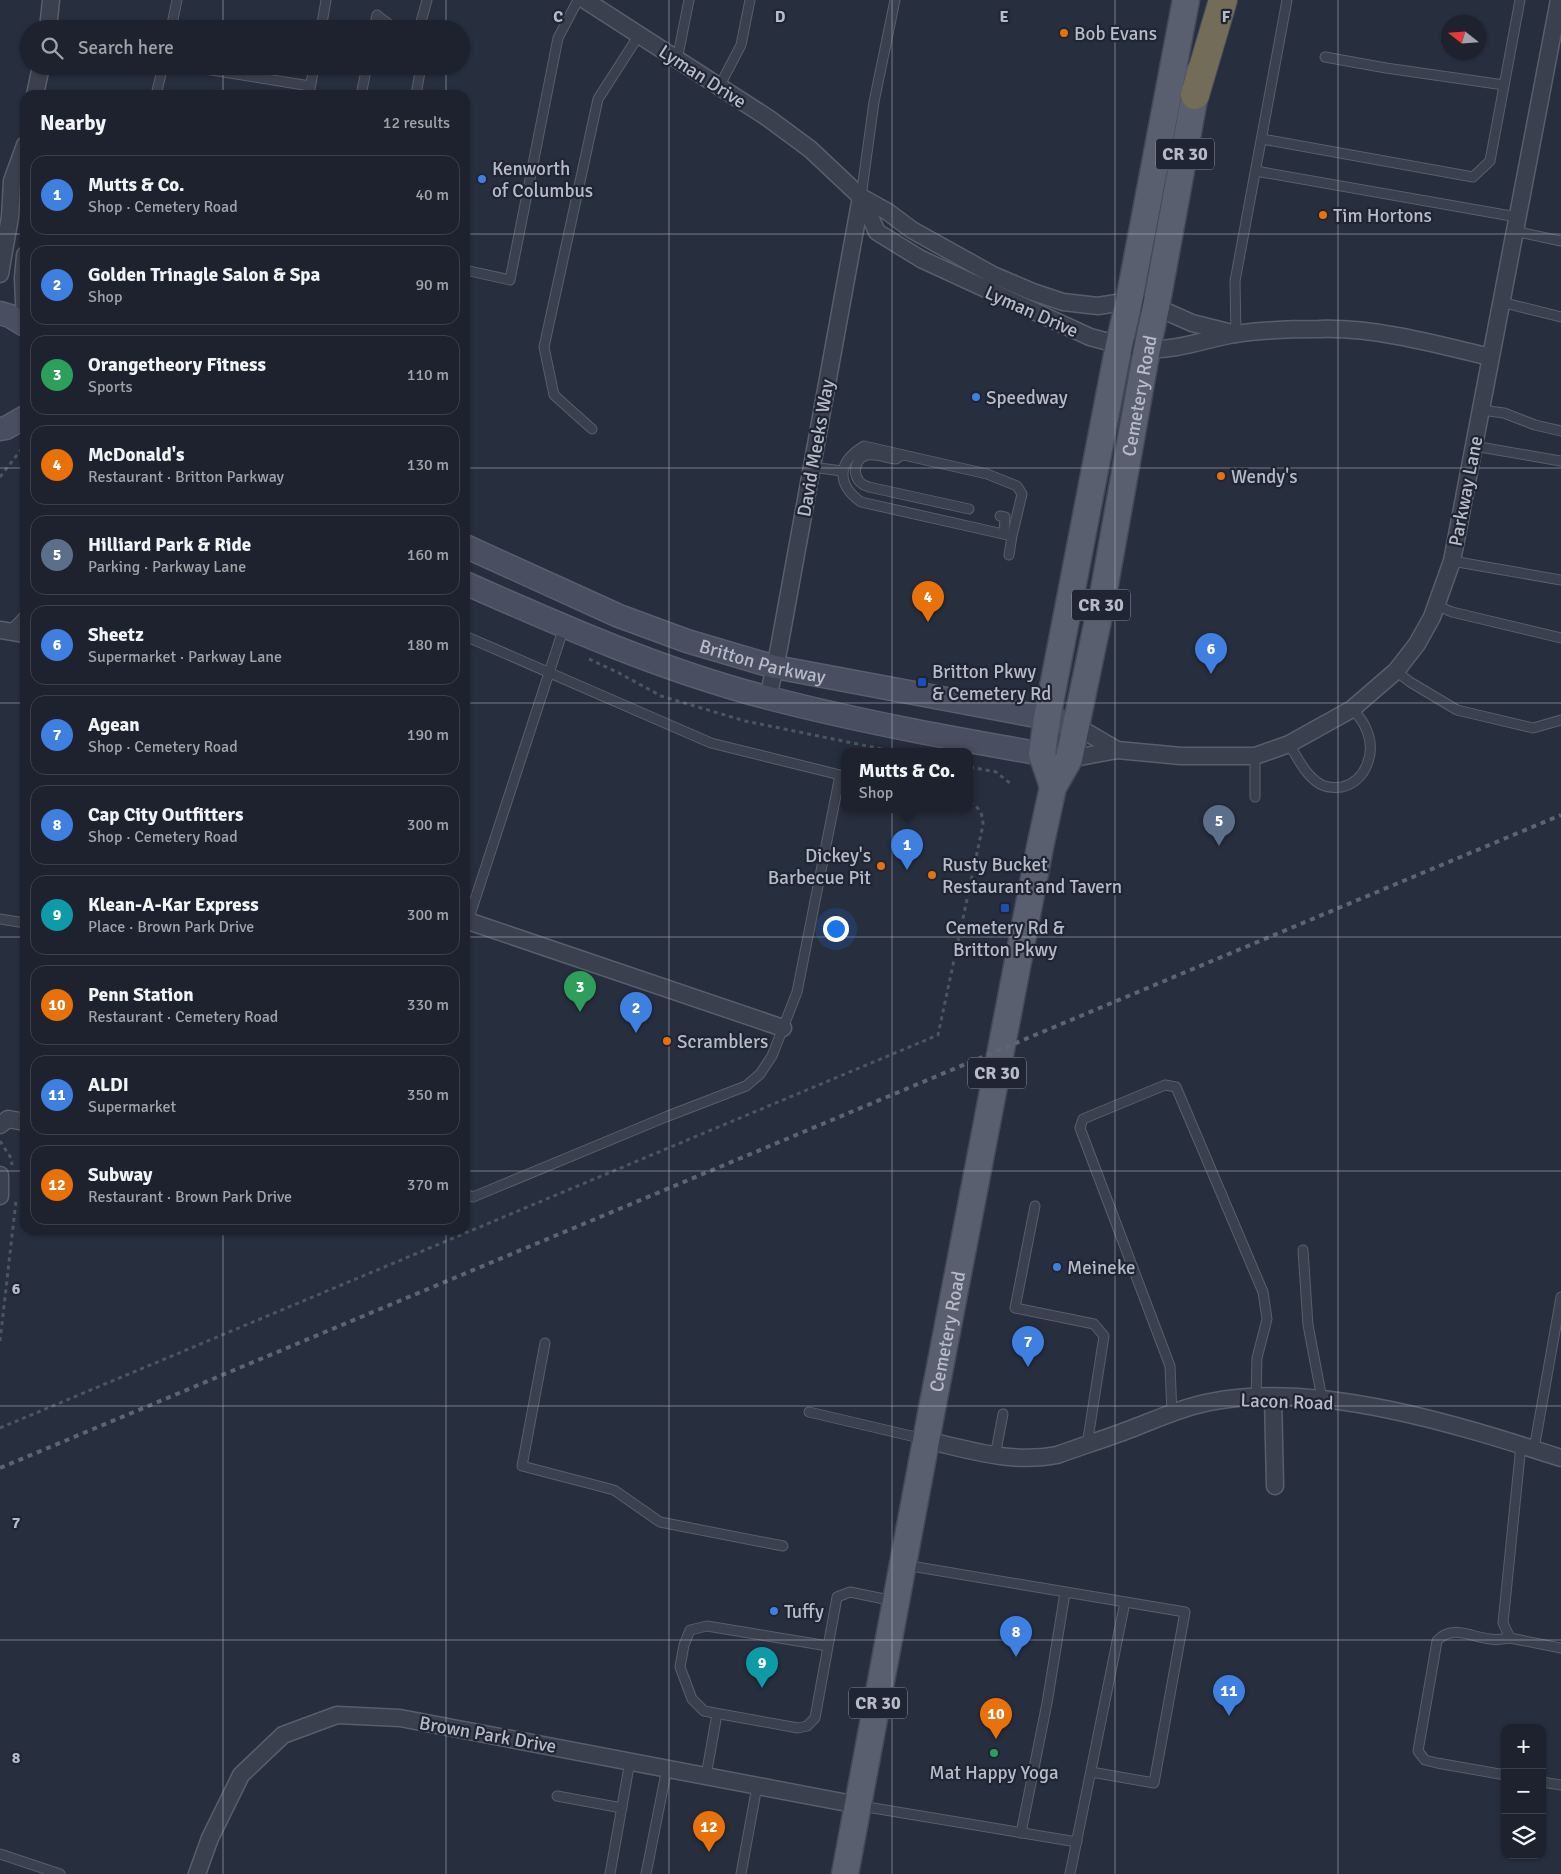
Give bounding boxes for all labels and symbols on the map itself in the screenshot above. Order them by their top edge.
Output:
text: C [553,7,563,27]
text: D [775,7,786,27]
text: E [999,7,1009,27]
text: F [1222,7,1231,27]
north arrow [1441,15,1486,60]
place label: Bob Evans [1074,22,1157,46]
marker: Bob Evans [1058,27,1070,39]
street label: Lyman Drive [654,40,751,114]
road number: CR 30 [1156,138,1214,170]
place label: Kenworth of Columbus [492,157,593,203]
marker: Kenworth of Columbus [476,173,488,185]
place label: Tim Hortons [1333,204,1432,228]
marker: Tim Hortons [1317,209,1329,221]
street label: Lyman Drive [981,281,1082,343]
street label: Cemetery Road [1117,333,1163,458]
street label: David Meeks Way [792,377,840,519]
place label: Speedway [986,386,1068,410]
marker: Speedway [970,391,982,403]
street label: Parkway Lane [1444,434,1488,548]
place label: Wendy's [1231,465,1297,489]
marker: Wendy's [1215,470,1227,482]
pin: 4 [912,581,944,622]
road number: CR 30 [1072,590,1130,620]
pin: 6 [1195,633,1227,674]
street label: Britton Parkway [696,634,828,689]
place label: Britton Pkwy & Cemetery Rd [932,660,1051,706]
marker: Britton Pkwy & Cemetery Rd [916,676,928,688]
pin: 5 [1203,805,1235,846]
pin: 1 [891,829,923,870]
place label: Dickey's Barbecue Pit [768,844,871,890]
place label: Rusty Bucket Restaurant and Tavern [942,853,1122,899]
marker: Dickey's Barbecue Pit [875,860,887,872]
marker: Rusty Bucket Restaurant and Tavern [926,869,938,881]
marker: Cemetery Rd & Britton Pkwy [999,902,1011,914]
your location [823,916,849,942]
place label: Cemetery Rd & Britton Pkwy [945,916,1065,962]
pin: 3 [564,971,596,1012]
pin: 2 [620,992,652,1033]
place label: Scramblers [677,1030,768,1054]
marker: Scramblers [661,1035,673,1047]
road number: CR 30 [968,1058,1026,1088]
place label: Meineke [1067,1256,1136,1280]
marker: Meineke [1051,1261,1063,1273]
street label: Cemetery Road [924,1269,971,1394]
text: 6 [12,1279,21,1299]
pin: 7 [1012,1326,1044,1367]
street label: Lacon Road [1240,1388,1334,1416]
text: 7 [12,1513,21,1533]
place label: Tuffy [784,1600,824,1624]
marker: Tuffy [768,1605,780,1617]
pin: 8 [1000,1616,1032,1657]
pin: 9 [746,1647,778,1688]
pin: 11 [1213,1675,1245,1716]
road number: CR 30 [849,1688,907,1719]
pin: 10 [980,1698,1012,1739]
street label: Brown Park Drive [417,1711,558,1759]
marker: Mat Happy Yoga [988,1747,1000,1759]
text: 8 [12,1748,21,1768]
place label: Mat Happy Yoga [929,1761,1059,1785]
pin: 12 [693,1811,725,1852]

